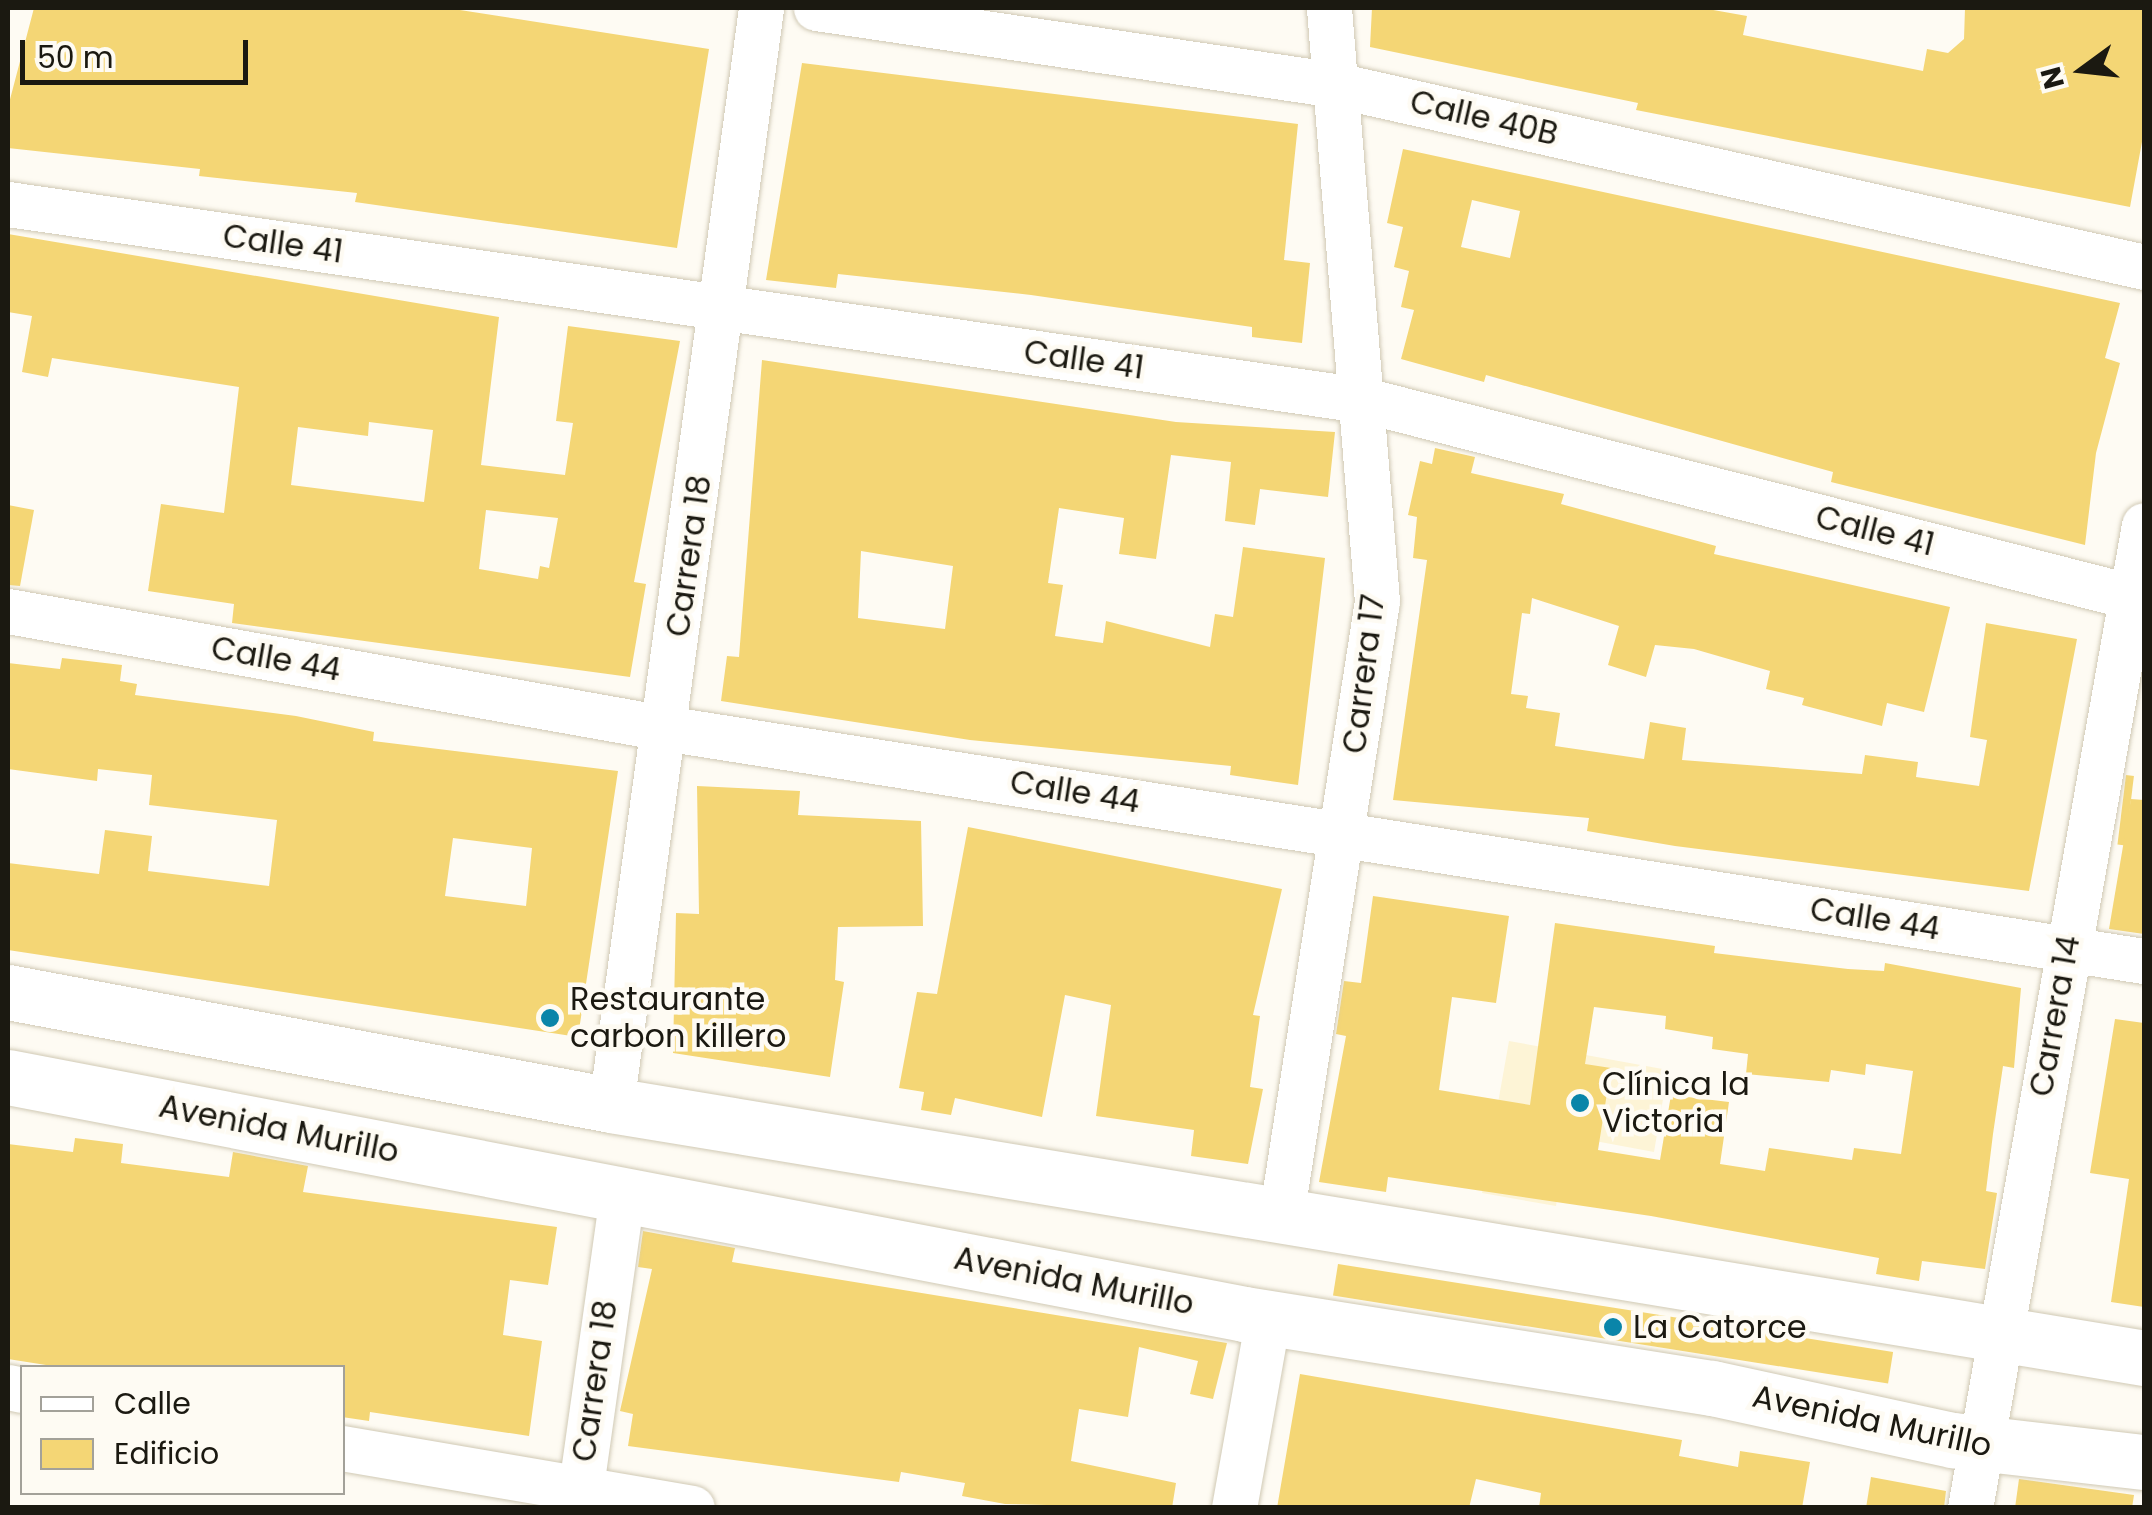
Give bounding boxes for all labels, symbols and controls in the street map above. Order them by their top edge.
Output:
scale bar [25,20,252,82]
north arrow [2032,20,2132,120]
text: 50 m [37,36,114,79]
text: N [2031,63,2074,93]
street label: Calle 40B [1406,82,1562,154]
street label: Calle 41 [220,217,346,271]
street label: Calle 41 [1021,333,1147,387]
street label: Carrera 18 [659,473,719,639]
street label: Calle 41 [1812,498,1938,564]
street label: Carrera 17 [1335,592,1393,756]
street label: Calle 44 [208,629,344,689]
street label: Calle 44 [1007,763,1143,821]
street label: Calle 44 [1807,890,1943,948]
street label: Carrera 14 [2022,933,2088,1099]
place label: Restaurante carbon killero [570,981,786,1056]
marker: Restaurante carbon killero [539,1007,561,1029]
place label: Clínica la Victoria [1602,1066,1750,1141]
street label: Avenida Murillo [156,1087,402,1171]
marker: Clínica la Victoria [1567,1090,1593,1116]
street label: Avenida Murillo [951,1239,1197,1323]
street label: Carrera 18 [565,1298,625,1464]
place label: La Catorce [1633,1308,1807,1346]
marker: La Catorce [1602,1316,1624,1338]
legend [20,1365,345,1495]
street label: Avenida Murillo [1749,1377,1995,1465]
text: Calle [114,1382,191,1425]
text: Edificio [114,1432,219,1475]

